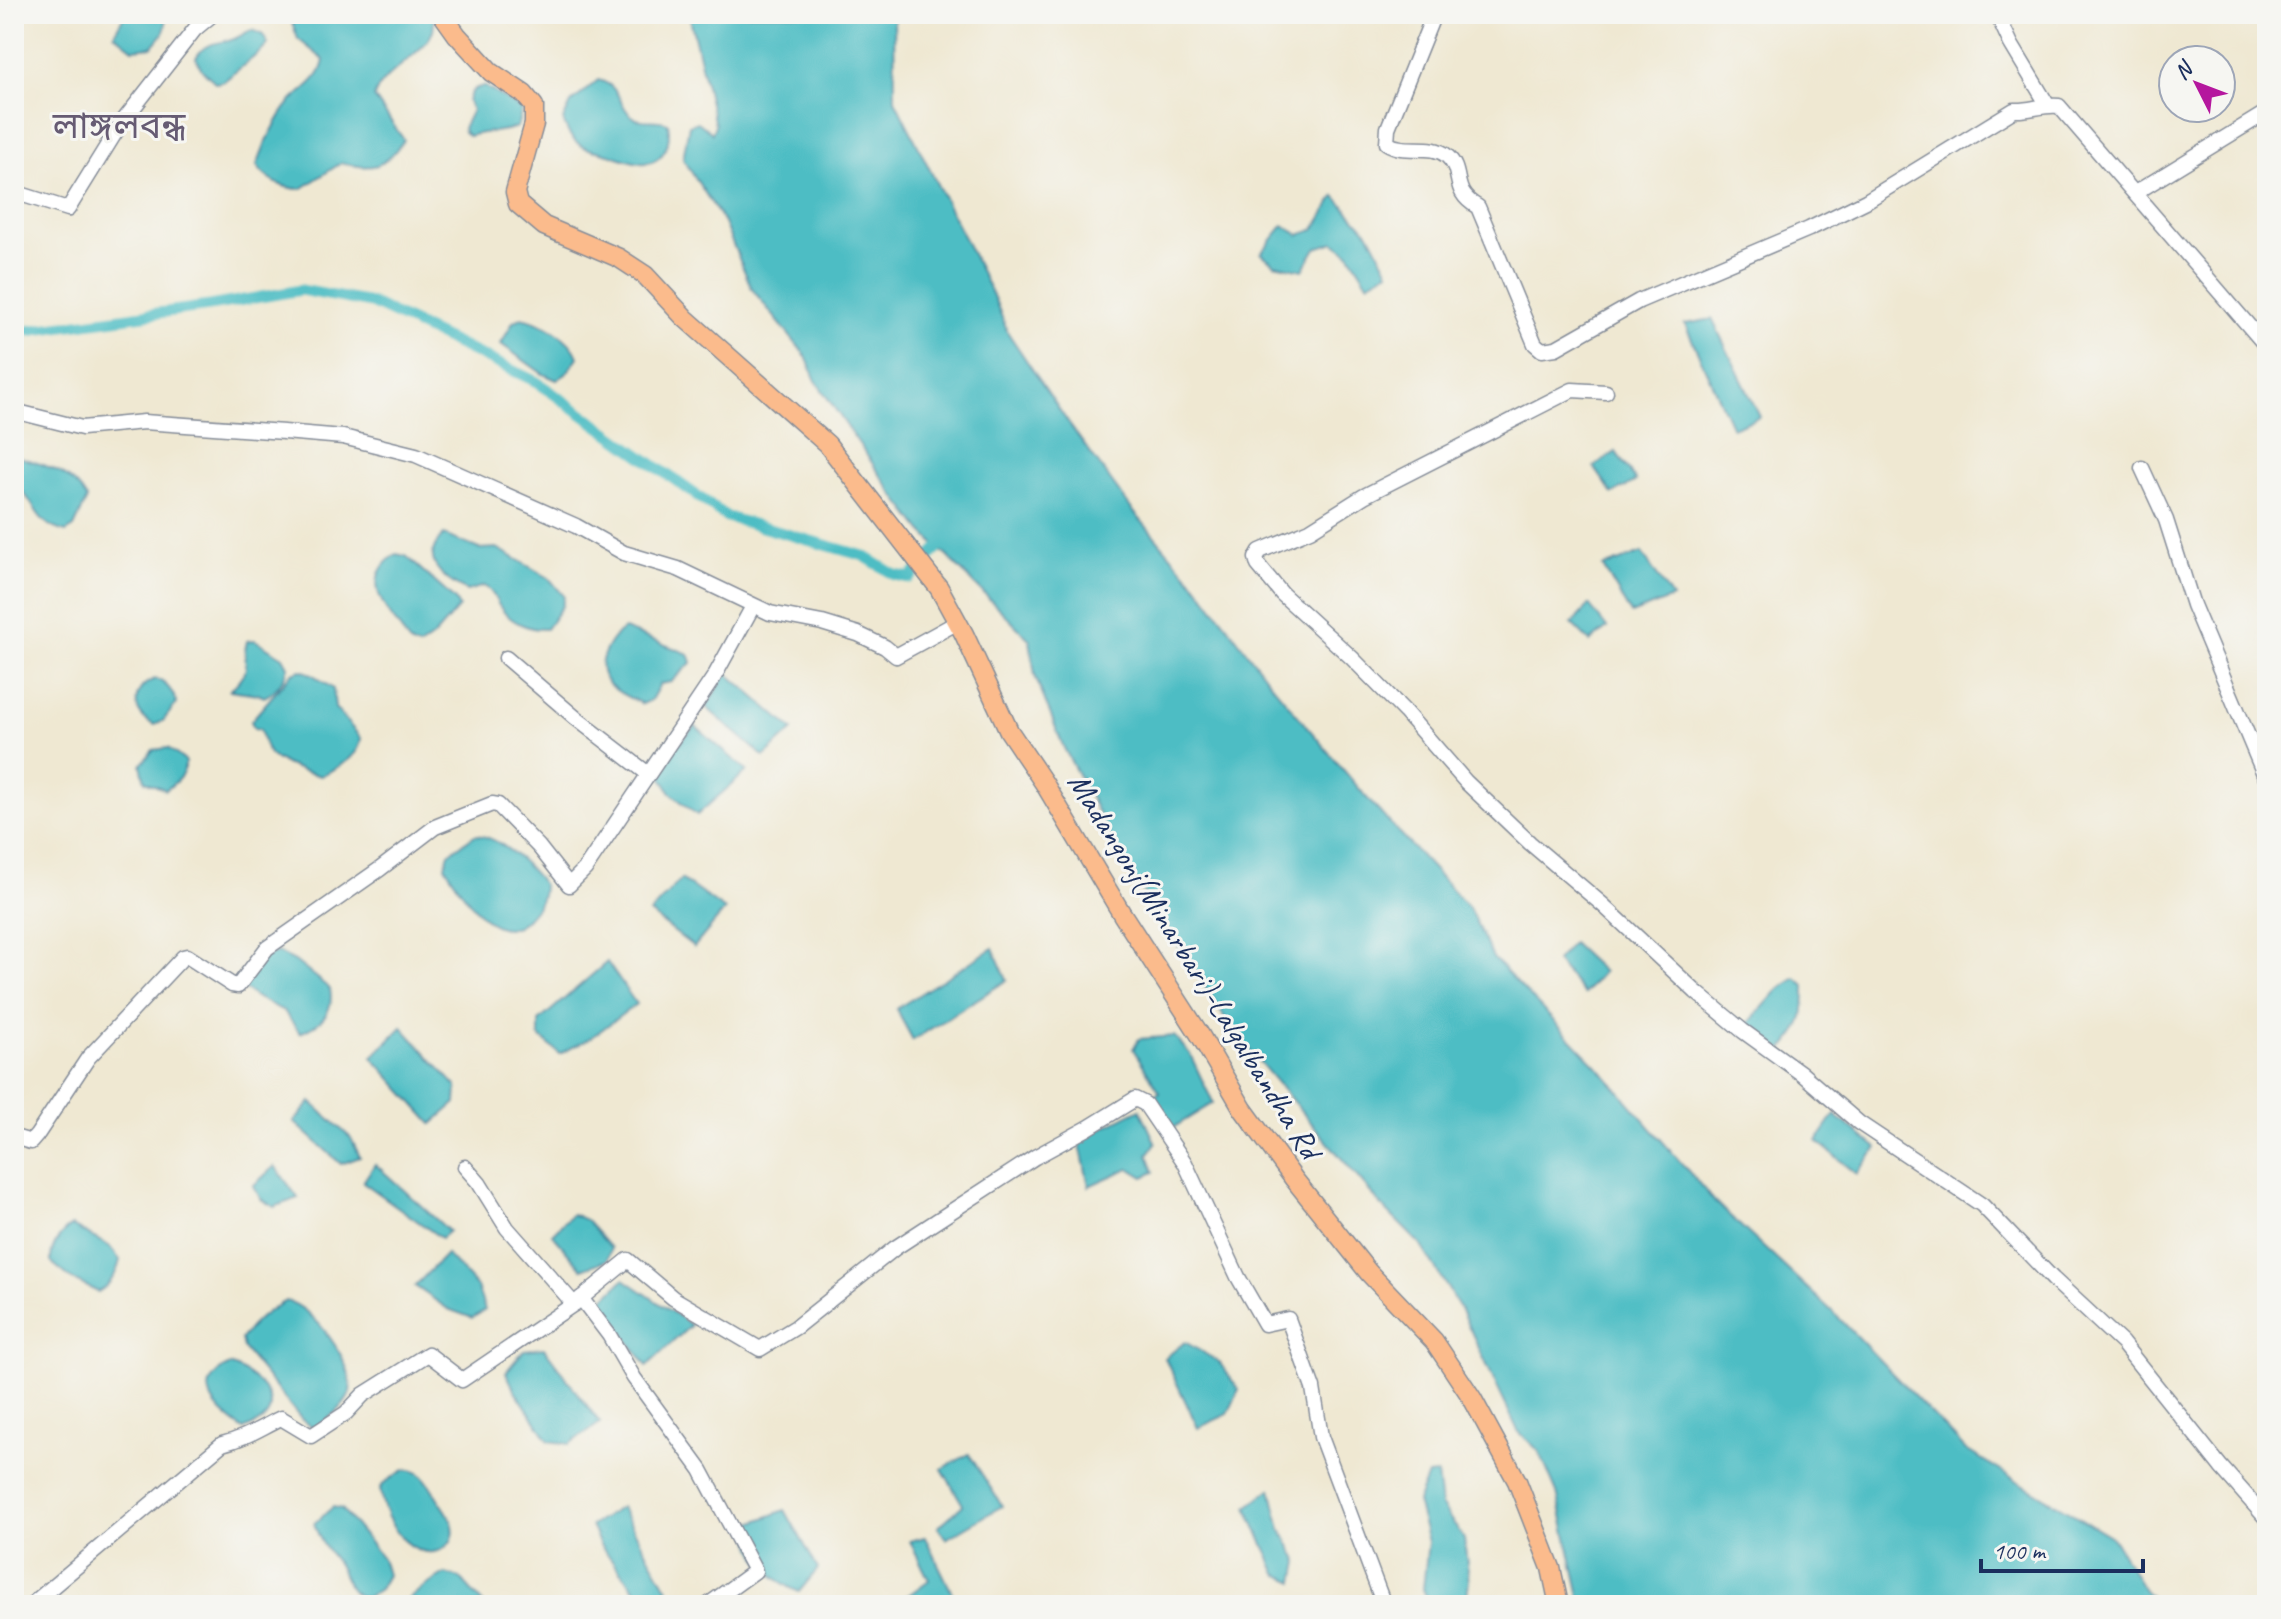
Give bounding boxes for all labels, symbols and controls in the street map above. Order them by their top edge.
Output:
north arrow [2157,44,2237,124]
text: N [2168,54,2200,86]
district label: লাঙ্গলবন্ধ [52,103,186,149]
street label: Madangonj(Minarbari)-Lalgalbandha Rd [1059,765,1333,1170]
scale bar [1981,1523,2143,1573]
text: 100 m [1993,1536,2047,1566]

